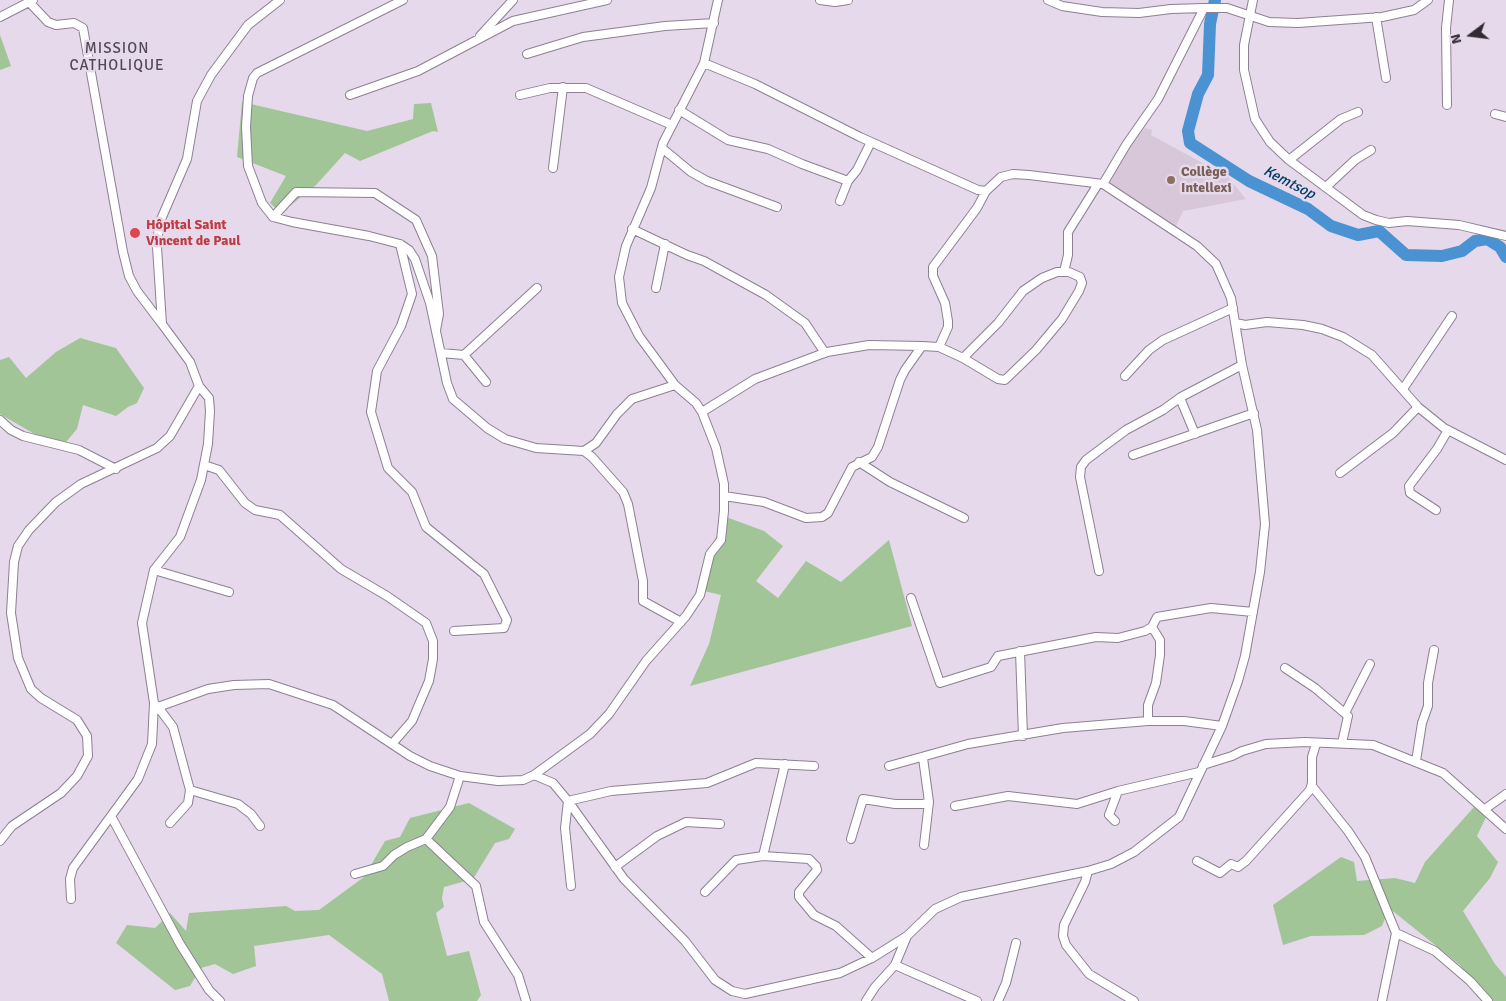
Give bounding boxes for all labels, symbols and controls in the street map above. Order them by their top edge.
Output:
north arrow [1446,10,1496,60]
text: N [1447,32,1466,46]
district label: MISSION CATHOLIQUE [68,40,166,75]
water label: Kemtsop [1260,162,1318,204]
place label: Collège Intellexi [1181,164,1232,196]
marker: Collège Intellexi [1165,174,1177,186]
place label: Hôpital Saint Vincent de Paul [146,217,241,250]
marker: Hôpital Saint Vincent de Paul [128,226,142,240]

